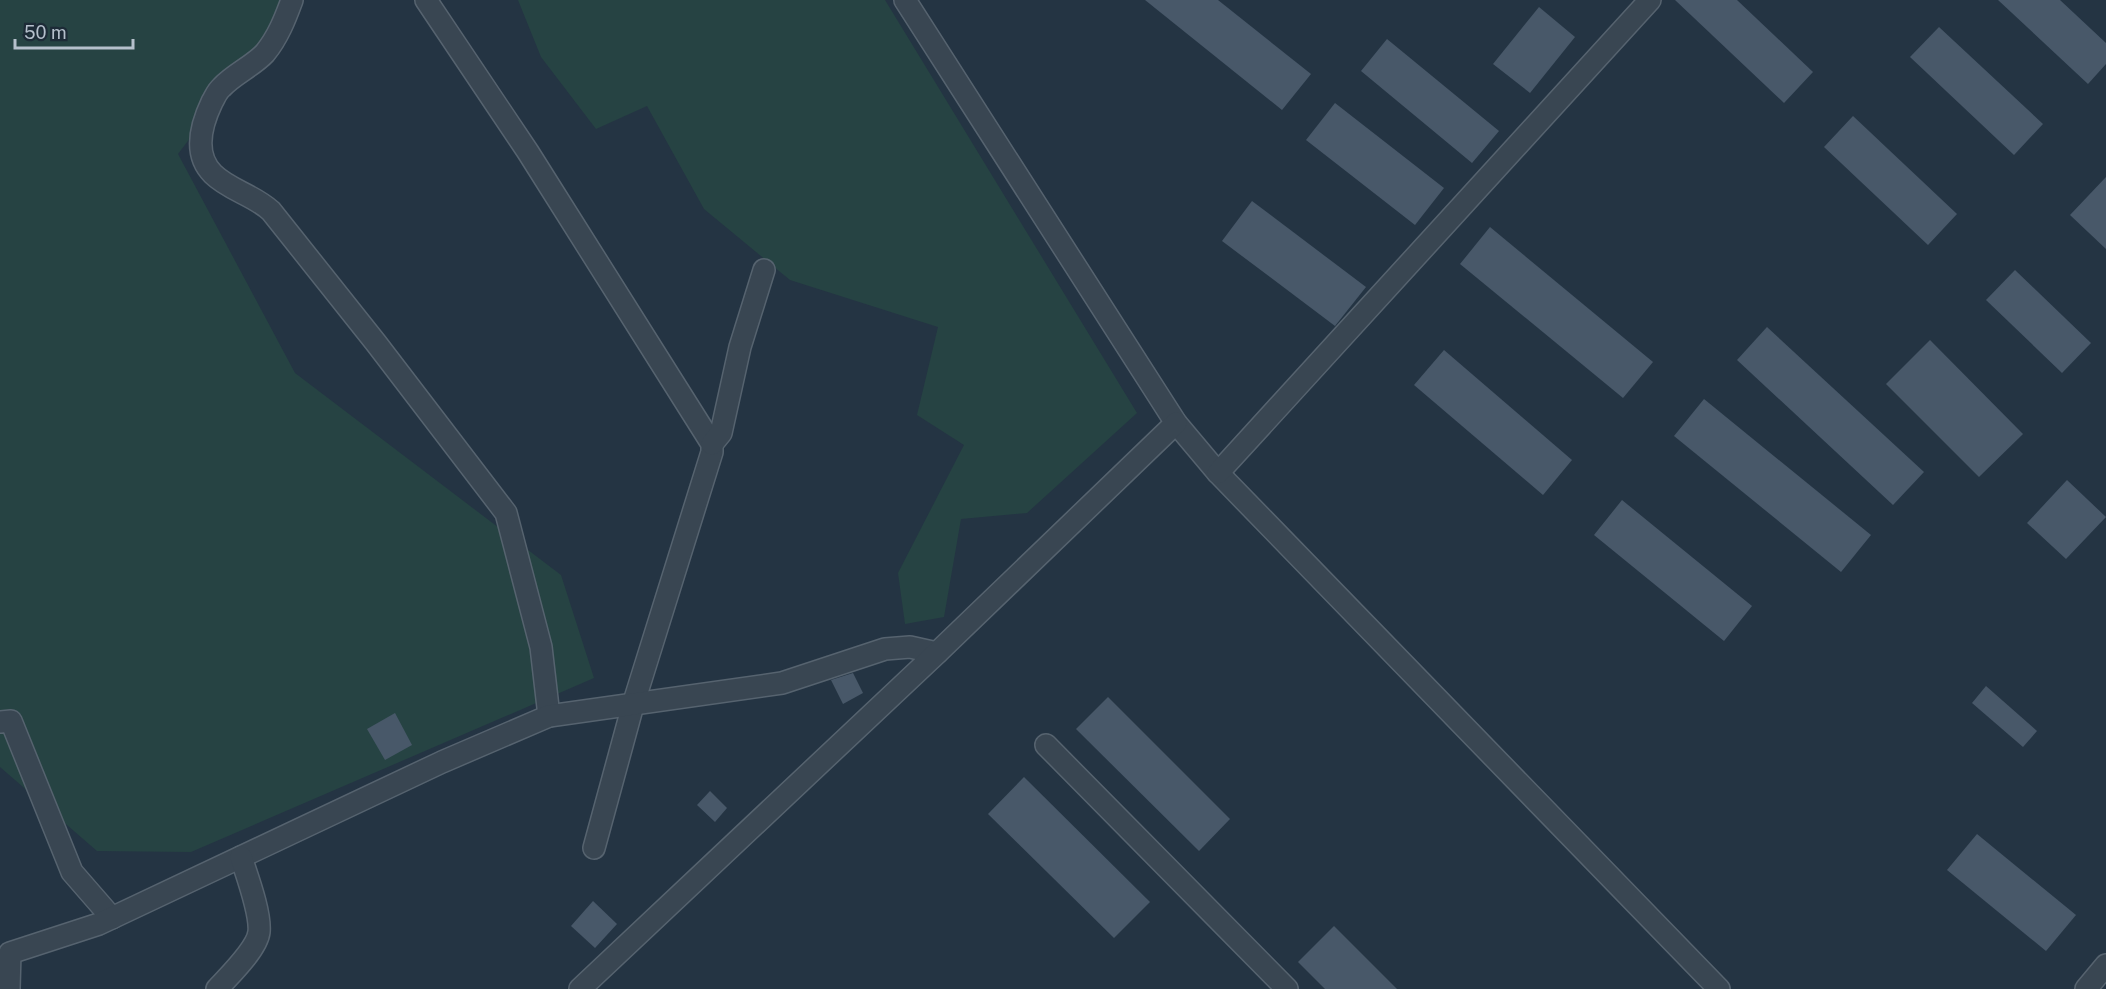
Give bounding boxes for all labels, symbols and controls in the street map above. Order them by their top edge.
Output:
scale bar [15,12,134,50]
text: 50 m [24,22,67,43]

